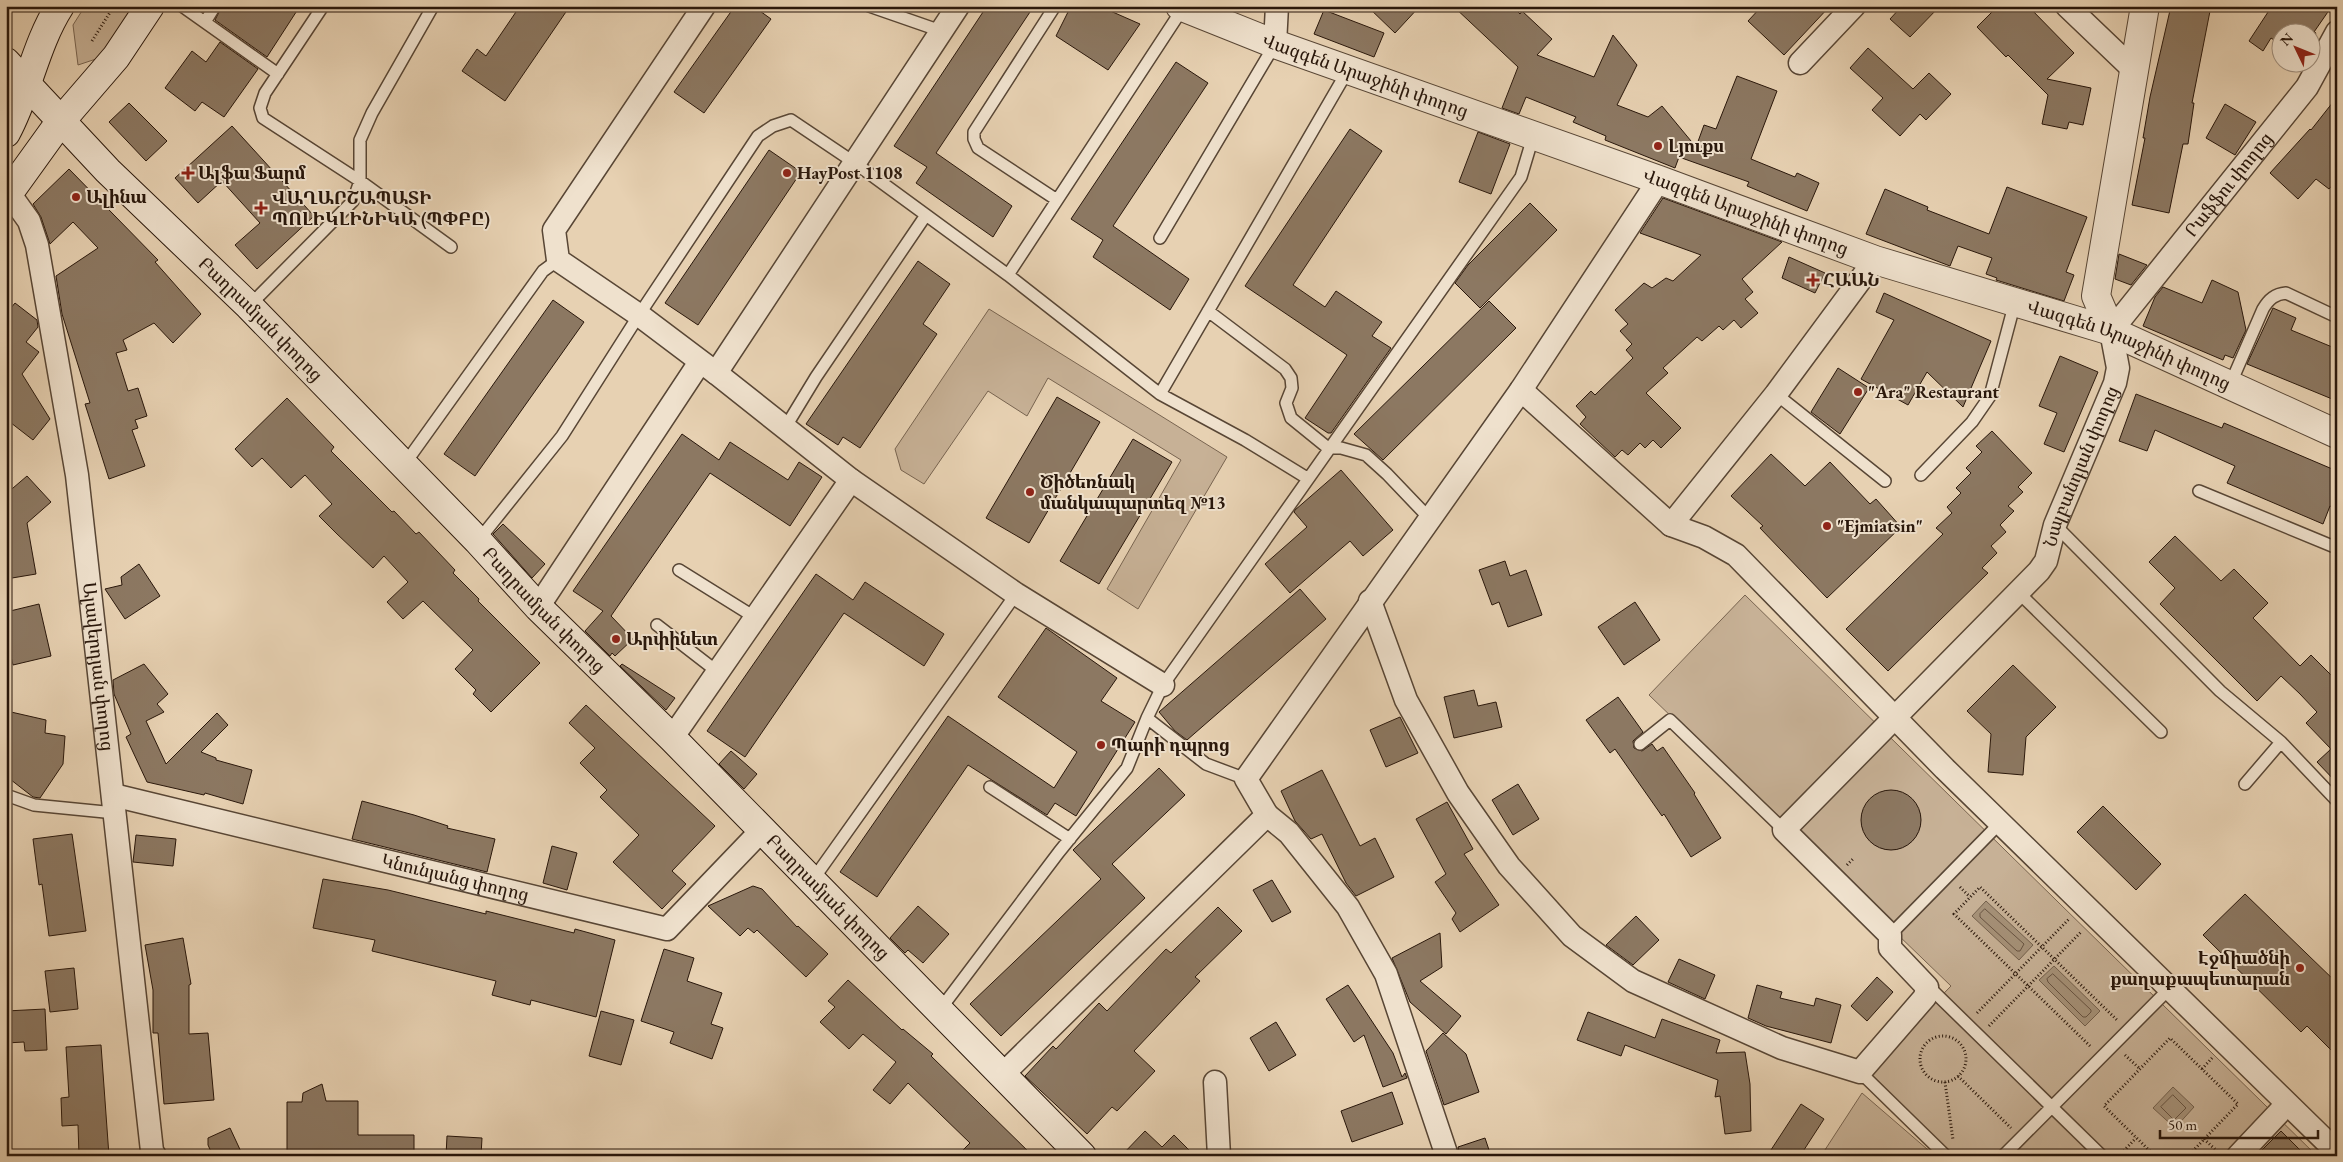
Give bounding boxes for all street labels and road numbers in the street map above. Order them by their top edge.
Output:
street label: Վազգեն Արաջինի փողոց [1259,28,1472,123]
street label: Րաֆֆու փողոց [2179,127,2277,241]
street label: Վազգեն Արաջինի փողոց [1640,163,1852,260]
street label: Բաղրամյան փողոց [194,252,328,386]
street label: Վազգեն Արաջինի փողոց [2024,294,2234,395]
street label: Նալբանդյան փողոց [2038,382,2123,549]
street label: Բաղրամյան փողոց [478,542,611,678]
street label: Ալավերդյան փողոց [78,581,120,752]
street label: Բաղրամյան փողոց [762,829,895,964]
street label: Կնունյանց փողոց [379,848,531,906]

